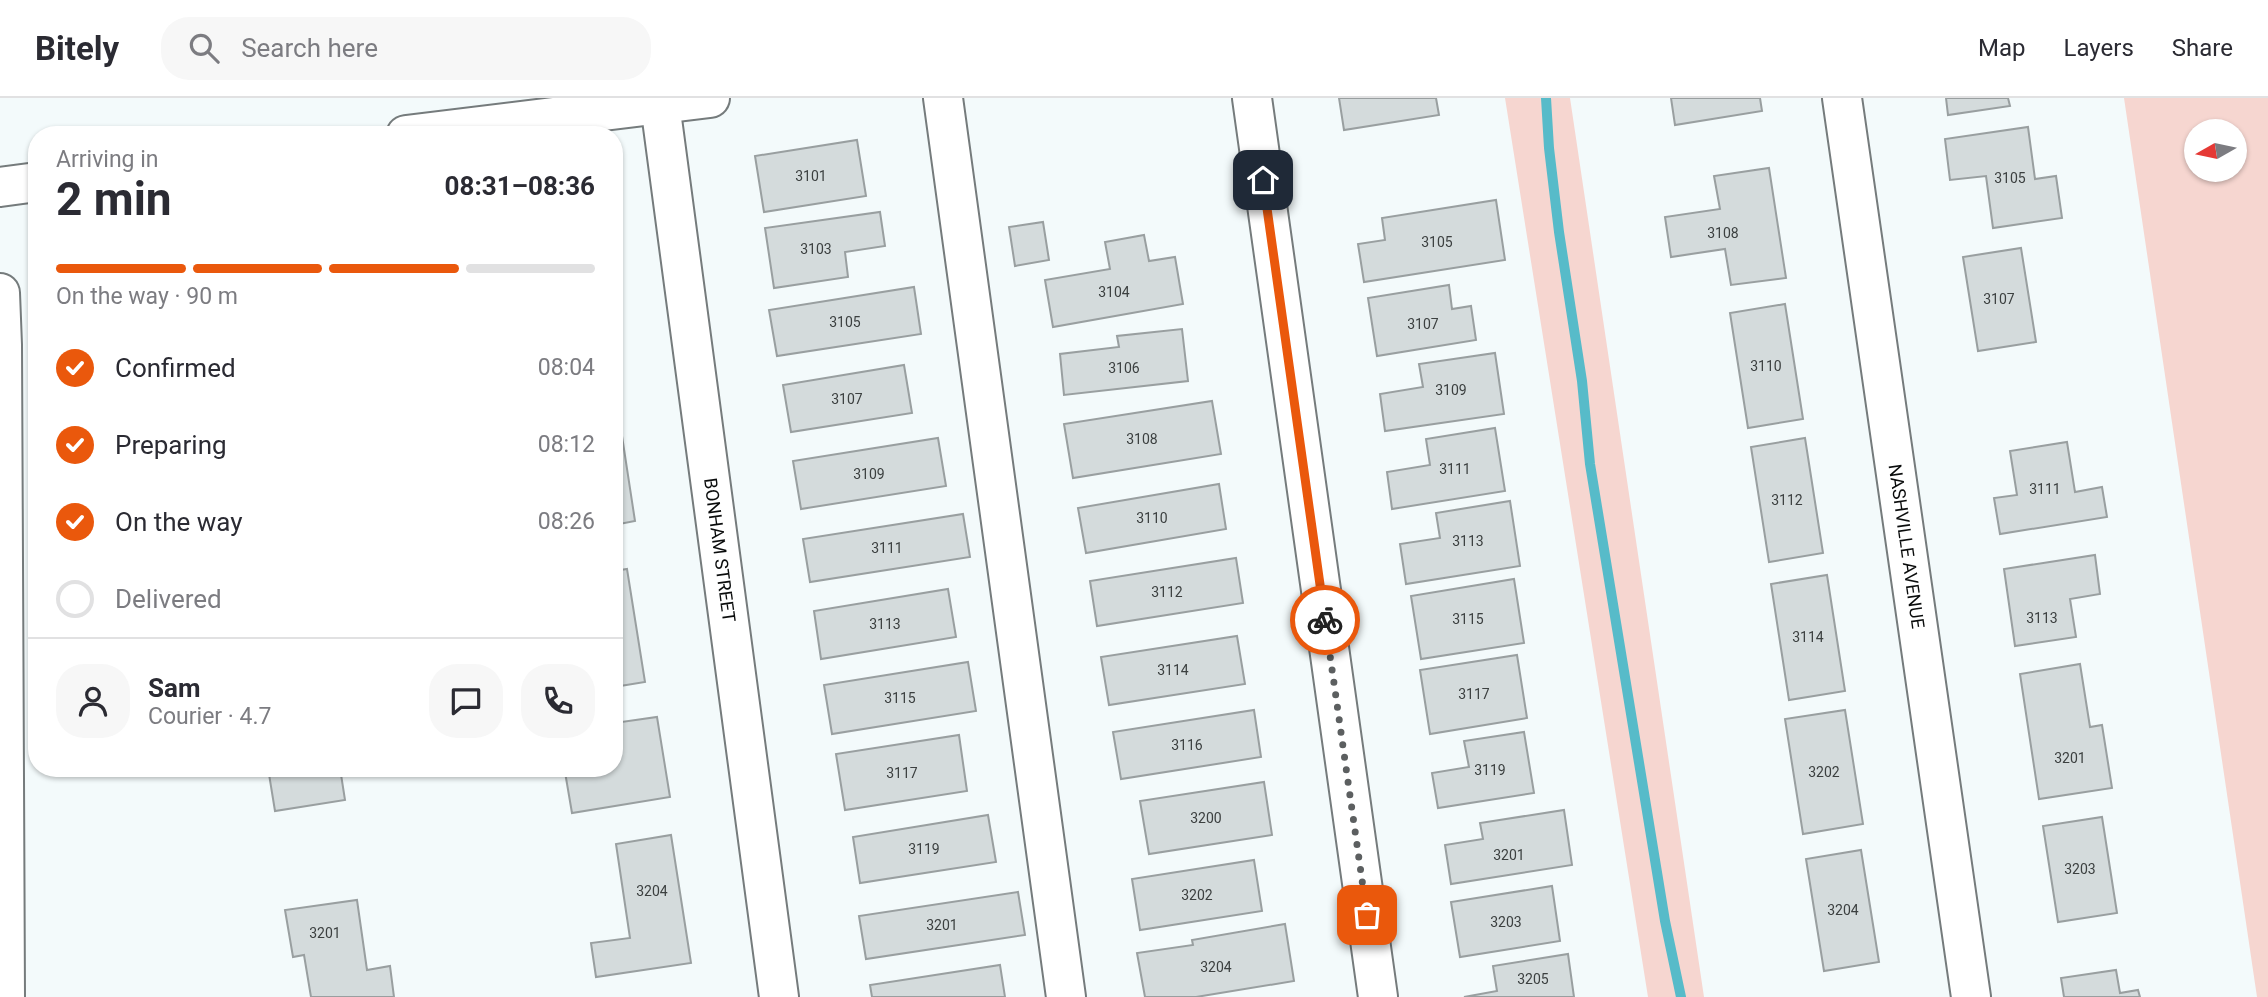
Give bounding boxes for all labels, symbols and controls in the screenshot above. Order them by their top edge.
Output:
search box [161,17,651,80]
text: Bitely [35,29,119,68]
icon: search [185,29,223,67]
text: Search here [241,33,378,63]
text: Map [1978,34,2026,62]
text: Layers [2064,34,2134,62]
text: Share [2172,34,2233,62]
north arrow [2184,119,2247,182]
map controls [2184,119,2247,182]
text: Arriving in [56,146,159,173]
pin [1233,150,1293,210]
icon: home [1244,161,1282,199]
house number: 3101 [795,168,827,184]
house number: 3105 [1994,170,2026,186]
text: 08:31–08:36 [445,171,595,201]
text: 2 min [56,172,172,226]
house number: 3108 [1707,225,1739,241]
house number: 3105 [1421,234,1453,250]
house number: 3103 [800,241,832,257]
text: On the way · 90 m [56,283,238,310]
house number: 3104 [1098,284,1130,300]
house number: 3107 [1983,291,2015,307]
house number: 3105 [829,314,861,330]
house number: 3107 [1407,316,1439,332]
icon: check [56,349,94,387]
text: Confirmed [115,353,236,383]
text: 08:04 [538,354,595,381]
house number: 3110 [1750,358,1782,374]
house number: 3106 [1108,360,1140,376]
house number: 3109 [1435,382,1467,398]
house number: 3107 [831,391,863,407]
icon: check [56,426,94,464]
text: Preparing [115,430,227,460]
text: 08:12 [538,431,595,458]
house number: 3108 [1126,431,1158,447]
house number: 3111 [1439,461,1471,477]
street label: NASHVILLE AVENUE [1885,463,1929,630]
house number: 3109 [853,466,885,482]
street label: BONHAM STREET [700,477,740,624]
house number: 3111 [2029,481,2061,497]
house number: 3112 [1771,492,1803,508]
icon: check [56,503,94,541]
text: On the way [115,507,243,537]
text: 08:26 [538,508,595,535]
house number: 3110 [1136,510,1168,526]
house number: 3113 [1452,533,1484,549]
house number: 3111 [871,540,903,556]
text: Delivered [115,584,222,614]
house number: 3112 [1151,584,1183,600]
courier [1290,585,1360,655]
icon: bike [1306,601,1344,639]
house number: 3113 [2026,610,2058,626]
house number: 3115 [1452,611,1484,627]
house number: 3113 [869,616,901,632]
house number: 3114 [1792,629,1824,645]
house number: 3114 [1157,662,1189,678]
button: person [56,664,130,738]
button: chat [429,664,503,738]
button: phone [521,664,595,738]
text: Sam [148,673,200,703]
house number: 3117 [1458,686,1490,702]
house number: 3115 [884,690,916,706]
text: Courier · 4.7 [148,703,271,730]
house number: 3116 [1171,737,1203,753]
house number: 3201 [2054,750,2086,766]
house number: 3119 [1474,762,1506,778]
house number: 3202 [1808,764,1840,780]
house number: 3117 [886,765,918,781]
house number: 3200 [1190,810,1222,826]
house number: 3119 [908,841,940,857]
house number: 3201 [1493,847,1525,863]
house number: 3203 [2064,861,2096,877]
house number: 3204 [636,883,668,899]
pin [1337,885,1397,945]
house number: 3202 [1181,887,1213,903]
icon: bag [1348,896,1386,934]
house number: 3204 [1827,902,1859,918]
house number: 3203 [1490,914,1522,930]
house number: 3201 [926,917,958,933]
house number: 3201 [309,925,341,941]
house number: 3204 [1200,959,1232,975]
house number: 3205 [1517,971,1549,987]

